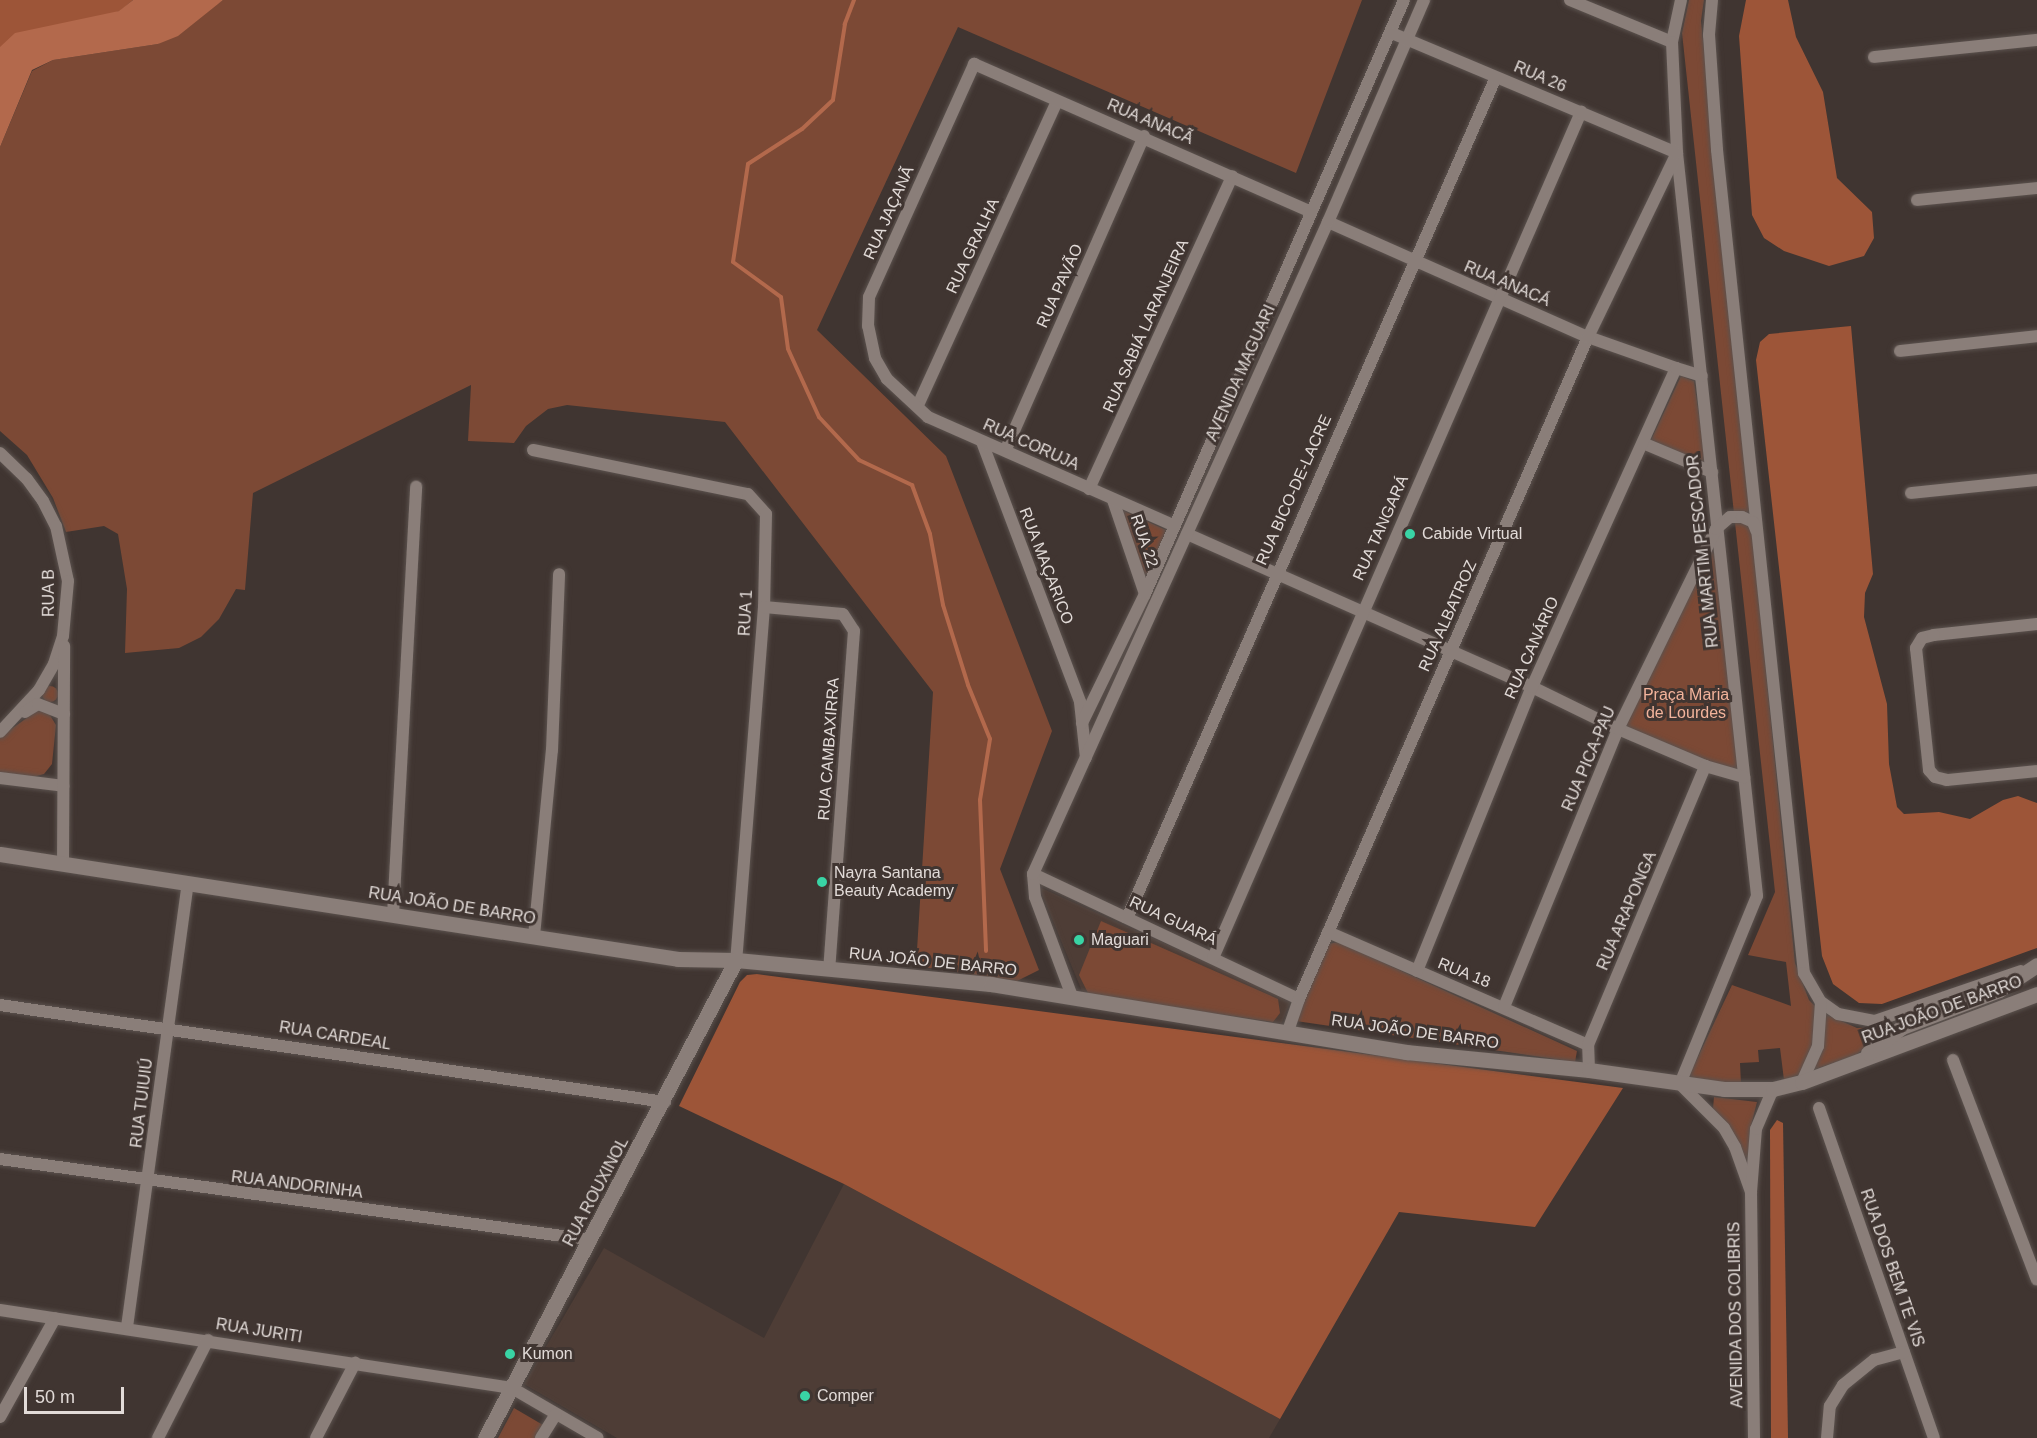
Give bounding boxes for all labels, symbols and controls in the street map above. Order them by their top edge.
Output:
street label: RUA 26 [1510,57,1570,97]
street label: RUA ANACÃ [1103,95,1197,149]
street label: RUA JAÇANÃ [860,163,918,263]
street label: RUA GRALHA [942,195,1004,297]
street label: RUA SABIÁ LARANJEIRA [1099,236,1193,416]
street label: RUA PAVÃO [1033,241,1087,331]
street label: RUA ANACÁ [1460,257,1554,311]
street label: AVENIDA MAGUARI [1202,301,1280,445]
street label: RUA BICO-DE-LACRE [1252,411,1336,569]
street label: RUA CORUJA [980,415,1082,475]
street label: RUA MARTIM PESCADOR [1683,453,1723,649]
street label: RUA TANGARÁ [1349,472,1413,584]
street label: RUA MAÇARICO [1015,504,1077,628]
street label: RUA 22 [1126,511,1162,571]
place label: Cabide Virtual [1422,524,1522,544]
marker: Cabide Virtual [1403,527,1417,541]
street label: RUA ALBATROZ [1415,557,1481,675]
street label: RUA B [39,569,59,617]
street label: RUA 1 [735,589,757,637]
street label: RUA CANÁRIO [1501,593,1563,703]
street label: RUA CAMBAXIRRA [814,676,844,822]
park label: Praça Maria de Lourdes [1643,685,1729,723]
street label: RUA PICA-PAU [1558,703,1620,815]
street label: RUA ARAPONGA [1593,848,1661,974]
place label: Nayra Santana Beauty Academy [834,863,955,901]
marker: Nayra Santana Beauty Academy [815,875,829,889]
street label: RUA JOÃO DE BARRO [367,883,537,929]
street label: RUA GUARÁ [1126,892,1220,950]
place label: Maguari [1091,930,1149,950]
marker: Maguari [1072,933,1086,947]
street label: RUA JOÃO DE BARRO [848,944,1018,980]
street label: RUA 18 [1434,954,1494,992]
street label: RUA JOÃO DE BARRO [1859,972,2025,1048]
street label: RUA JOÃO DE BARRO [1330,1011,1500,1053]
street label: RUA CARDEAL [277,1018,393,1054]
street label: RUA TUIUIÚ [127,1056,157,1150]
street label: RUA ROUXINOL [559,1134,633,1250]
street label: RUA ANDORINHA [229,1167,365,1203]
street label: RUA DOS BEM TE VIS [1856,1186,1928,1350]
street label: AVENIDA DOS COLIBRIS [1725,1221,1747,1409]
street label: RUA JURITI [214,1315,304,1347]
place label: Kumon [522,1344,573,1364]
marker: Kumon [503,1347,517,1361]
scale bar [27,1375,128,1413]
place label: Comper [817,1386,874,1406]
text: 50 m [35,1387,75,1407]
marker: Comper [798,1389,812,1403]

